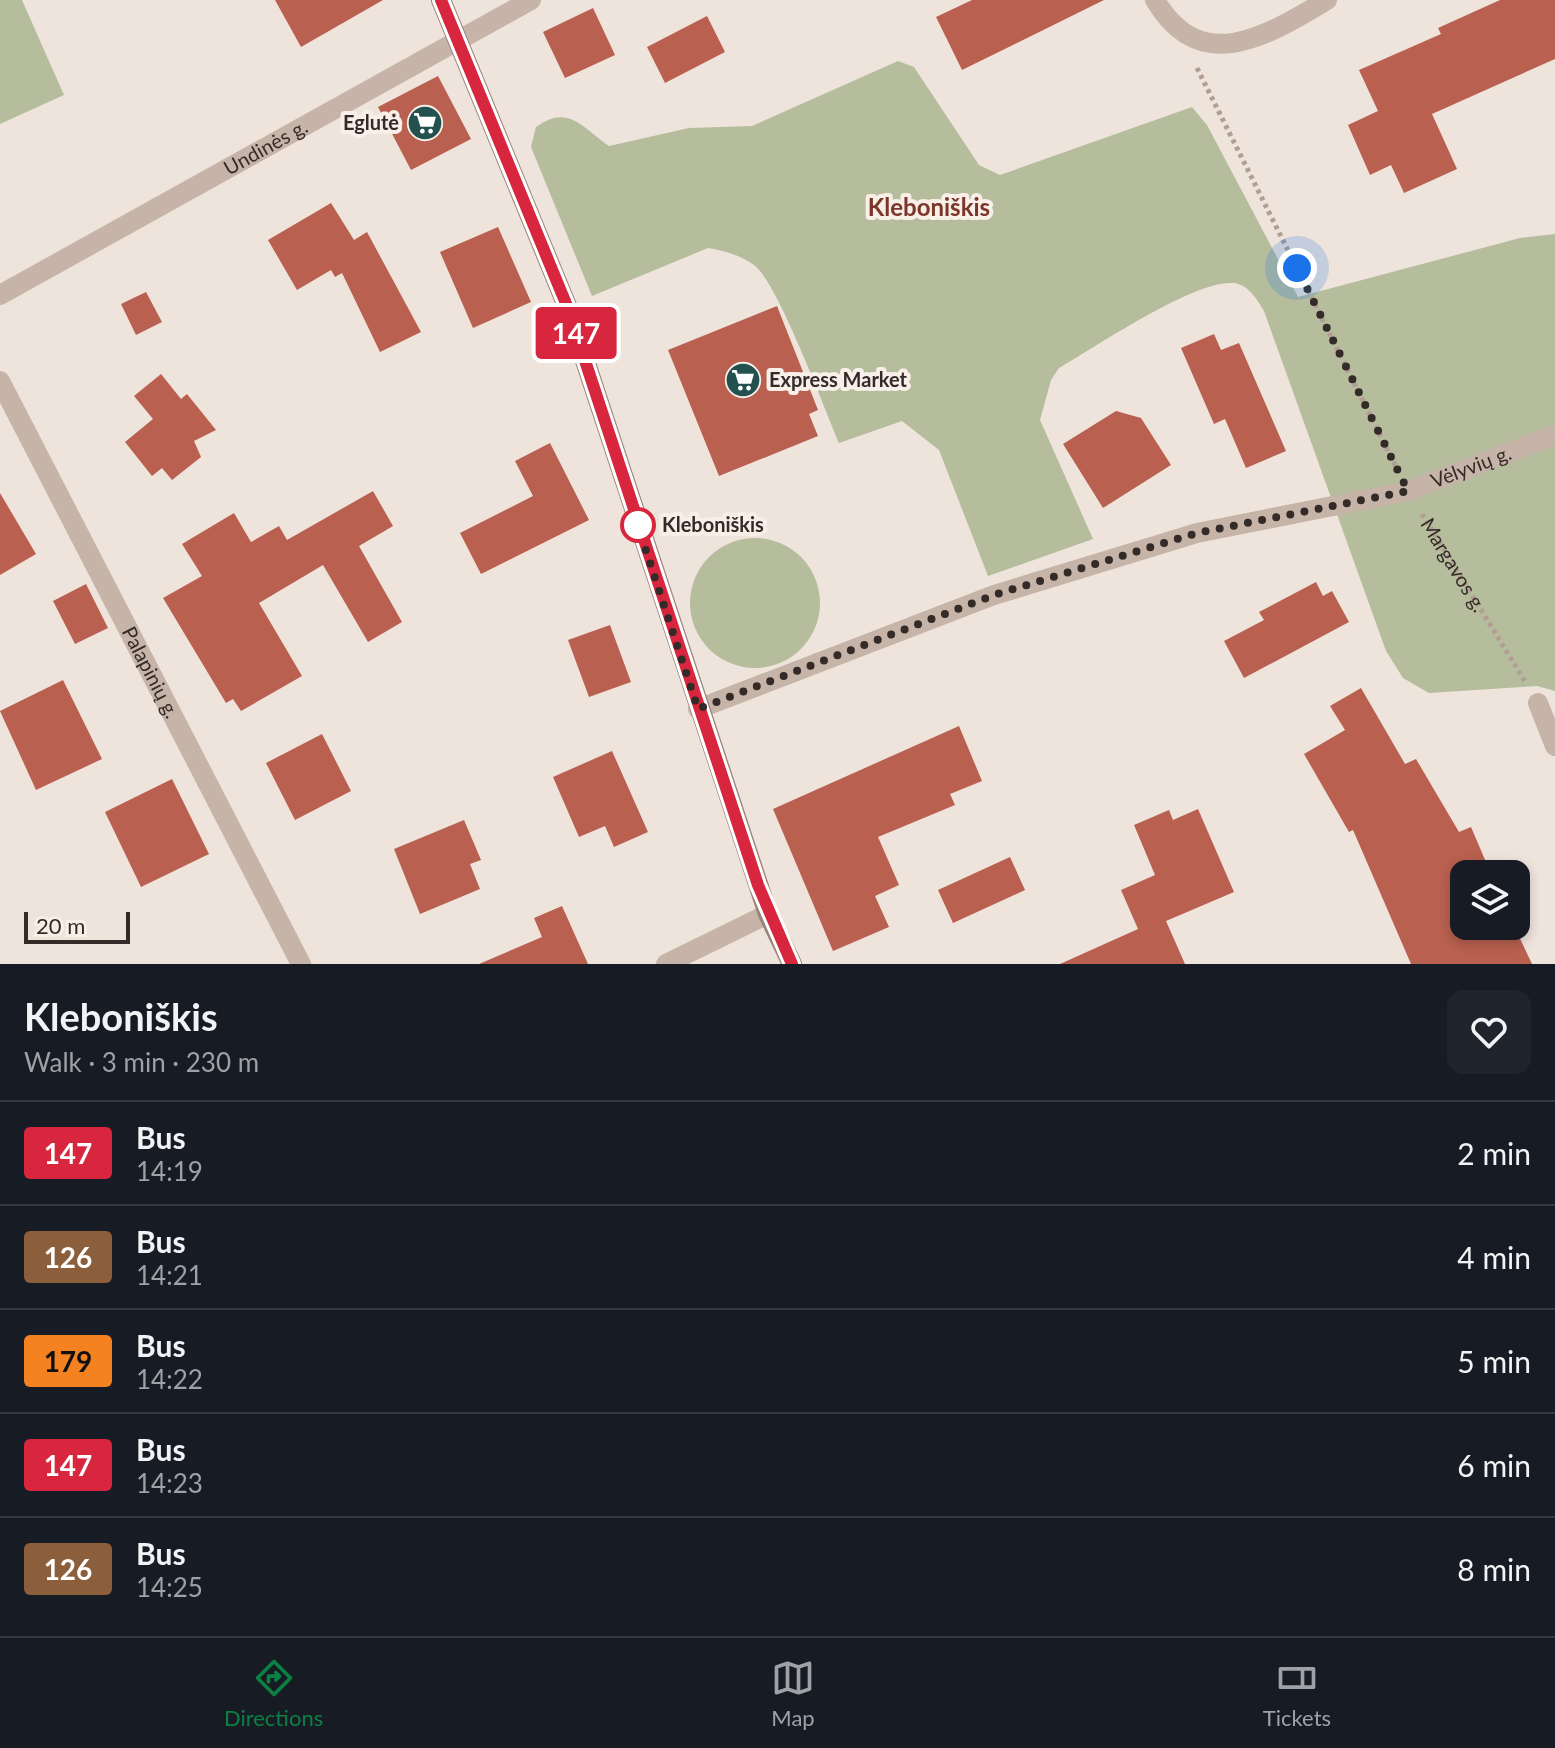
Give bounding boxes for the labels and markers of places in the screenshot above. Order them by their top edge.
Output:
supermarket icon: Eglutė [406,104,444,142]
place label: Eglutė [343,110,399,134]
supermarket icon: Express Market [724,361,762,399]
place label: Express Market [769,367,908,391]
marker: Kleboniškis [621,508,655,542]
place label: Kleboniškis [662,512,764,536]

